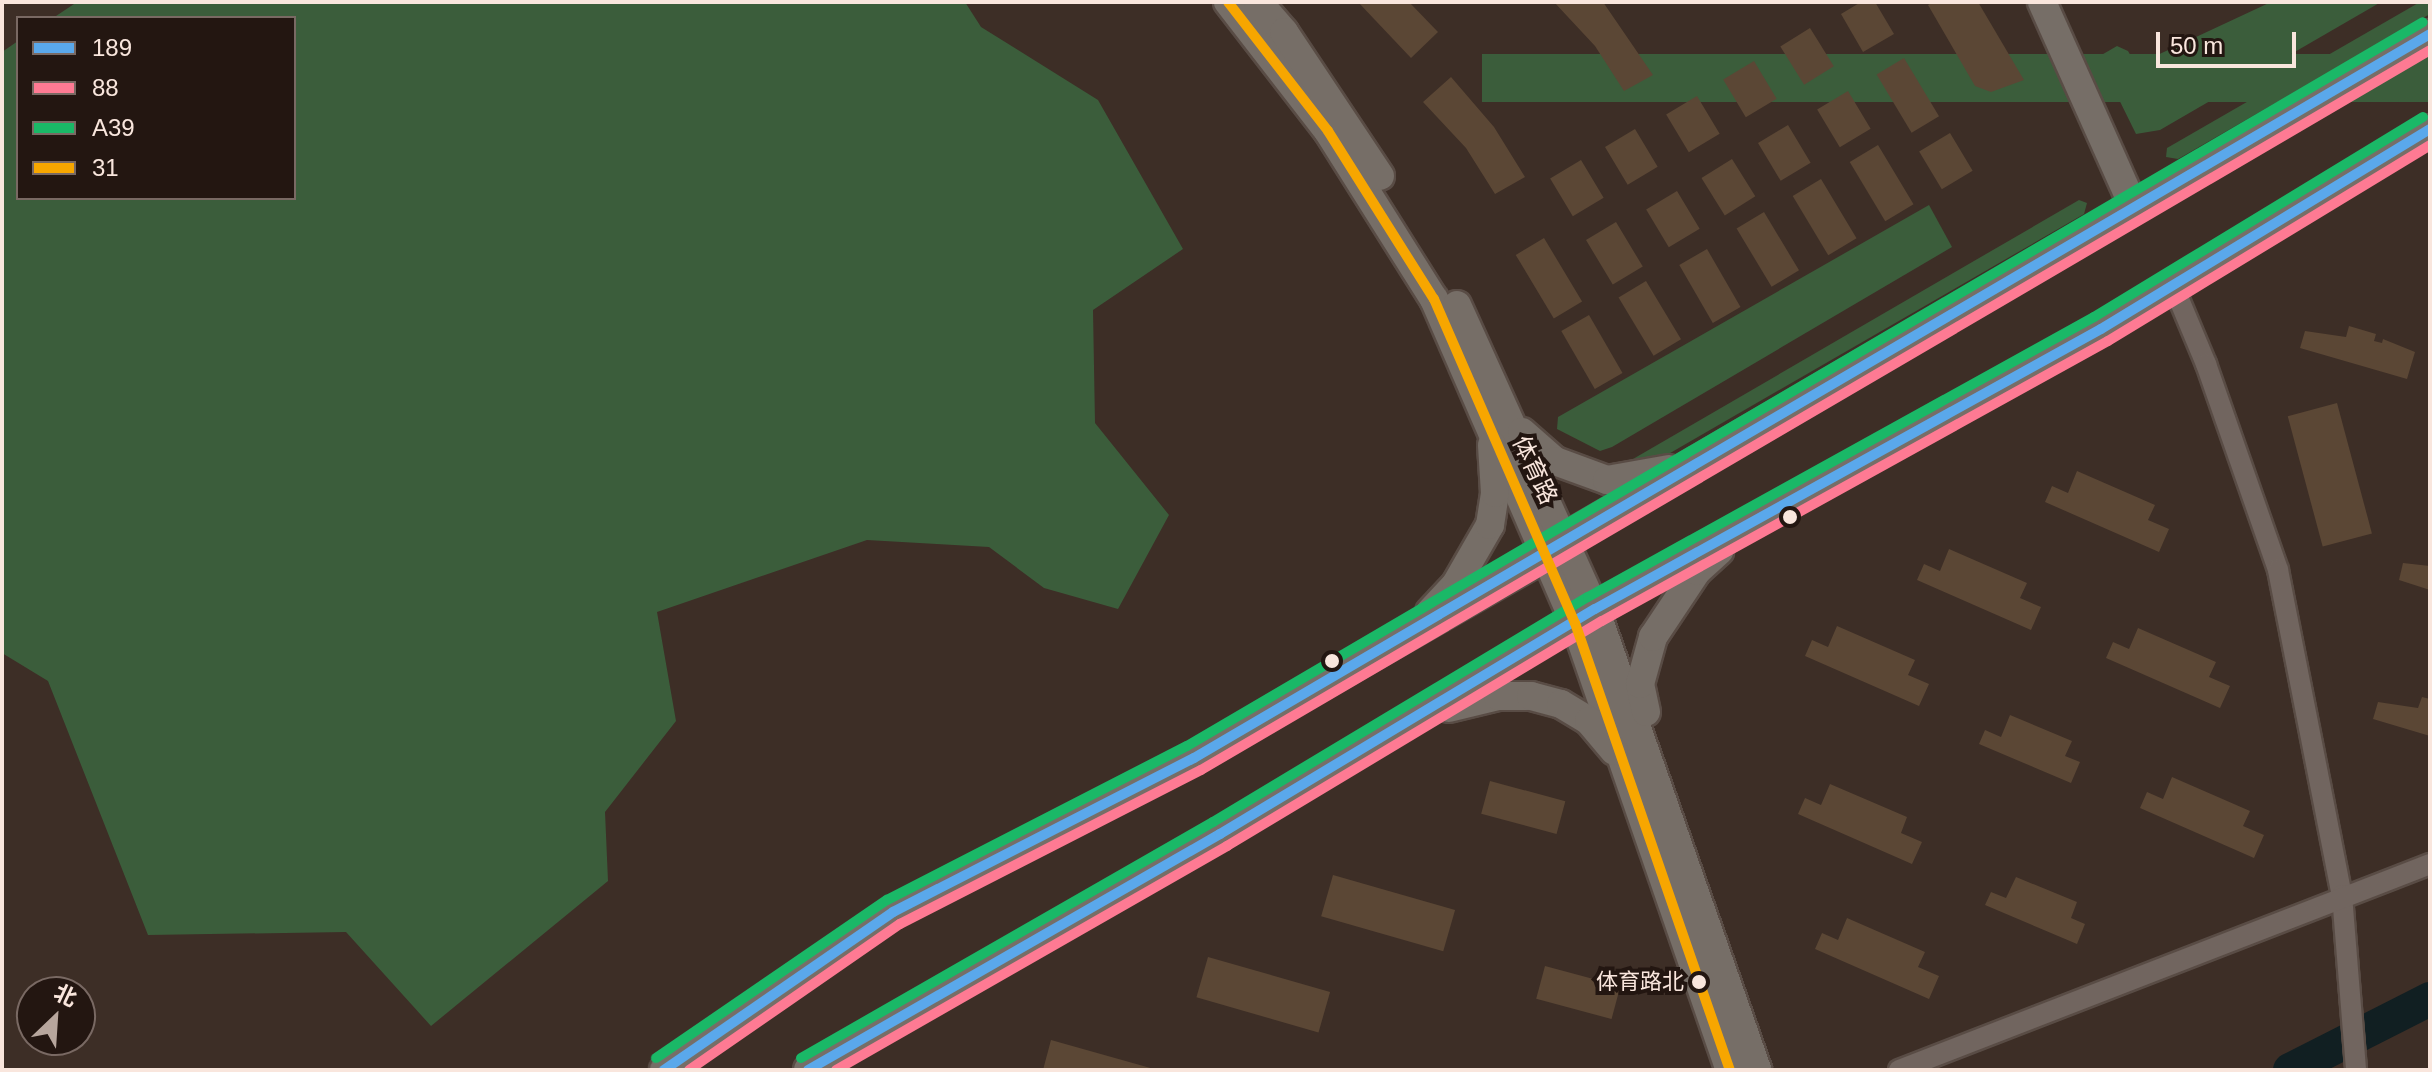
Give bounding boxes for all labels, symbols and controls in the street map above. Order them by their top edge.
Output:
legend [16,16,296,200]
scale bar [2160,16,2300,66]
text: 50 m [2170,32,2223,59]
text: 189 [92,34,132,61]
text: 88 [92,74,119,101]
text: A39 [92,114,135,141]
text: 31 [92,154,119,181]
street label: 体育路 [1507,431,1563,509]
unlabelled marker [1782,509,1798,525]
unlabelled marker [1324,653,1340,669]
place label: 体育路北 [1596,969,1684,995]
marker: 体育路北 [1691,974,1707,990]
north arrow [16,976,96,1056]
text: 北 [50,980,81,1012]

